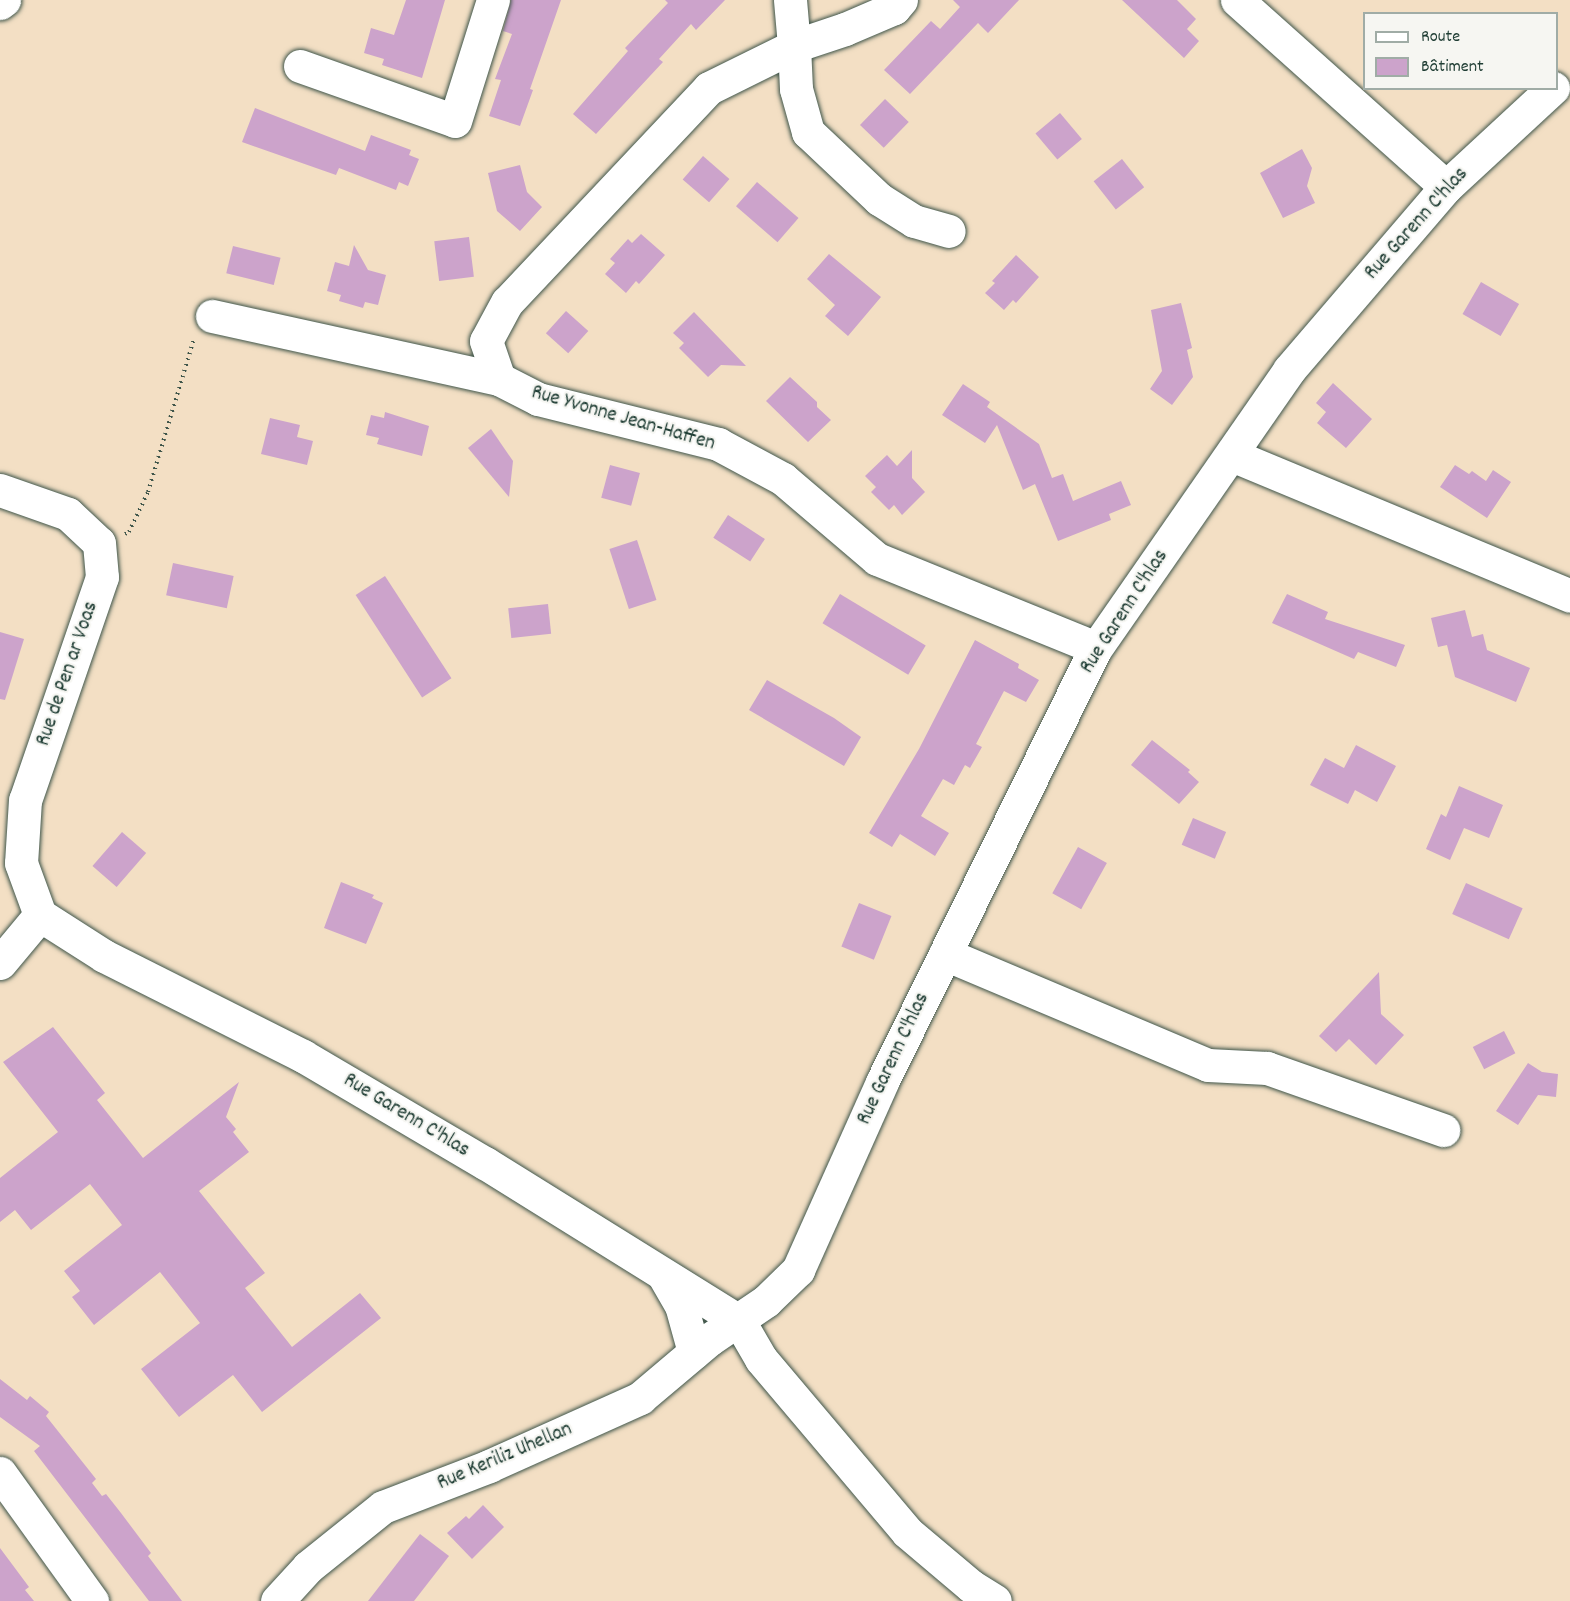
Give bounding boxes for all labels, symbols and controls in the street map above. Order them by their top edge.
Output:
legend [1363,12,1558,90]
text: Route [1421,25,1460,50]
text: Bâtiment [1421,55,1484,80]
street label: Rue Garenn C'hlas [1360,162,1474,286]
street label: Rue Yvonne Jean-Haffen [528,381,718,457]
street label: Rue Garenn C'hlas [1076,545,1174,679]
street label: Rue de Pen ar Voas [31,598,105,750]
street label: Rue Garenn C'hlas [852,989,936,1129]
street label: Rue Garenn C'hlas [338,1068,474,1164]
street label: Rue Keriliz Uhellan [434,1417,576,1497]

